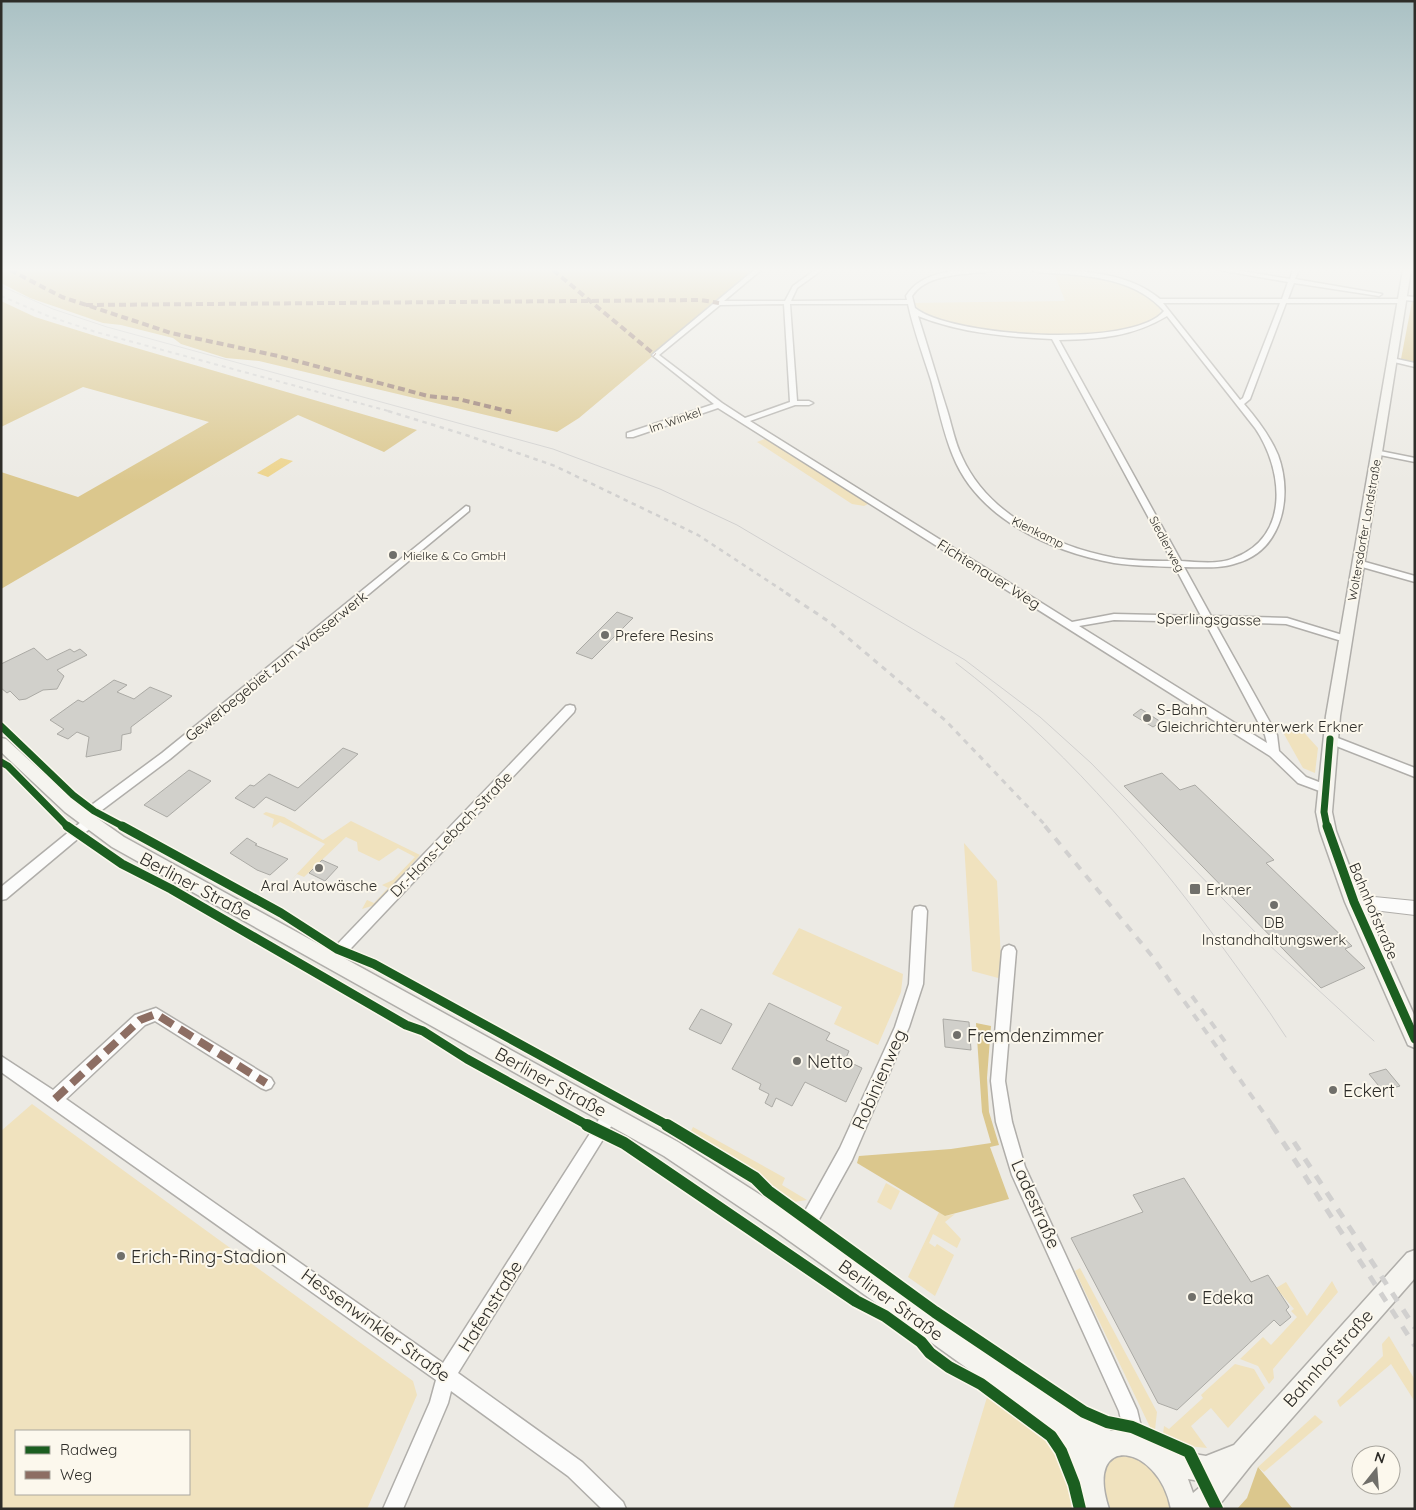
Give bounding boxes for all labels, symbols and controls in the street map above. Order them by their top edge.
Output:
street label: Im Winkel [647,404,703,436]
street label: Woltersdorfer Landstraße [1344,458,1384,602]
street label: Kienkamp [1009,513,1067,551]
street label: Siedlerweg [1146,513,1188,575]
street label: Fichtenauer Weg [934,535,1044,613]
place label: Mielke & Co GmbH [403,548,506,563]
marker: Mielke & Co GmbH [387,549,399,561]
street label: Gewerbegebiet zum Wasserwerk [181,587,371,745]
street label: Sperlingsgasse [1157,609,1261,629]
place label: Prefere Resins [615,626,714,645]
marker: Prefere Resins [599,629,611,641]
place label: S-Bahn Gleichrichterunterwerk Erkner [1157,700,1364,736]
marker: S-Bahn Gleichrichterunterwerk Erkner [1141,712,1153,724]
street label: Dr.-Hans-Lebach-Straße [386,767,516,901]
street label: Berliner Straße [136,847,256,925]
street label: Bahnhofstraße [1345,860,1403,962]
marker: Aral Autowäsche [313,862,325,874]
place label: Aral Autowäsche [261,876,377,895]
place label: Erkner [1206,880,1251,899]
marker: Erkner [1188,882,1202,896]
marker: DB Instandhaltungswerk [1268,899,1280,911]
place label: DB Instandhaltungswerk [1202,913,1346,949]
place label: Fremdenzimmer [967,1024,1104,1047]
street label: Robinienweg [847,1025,911,1133]
marker: Fremdenzimmer [951,1029,963,1041]
street label: Berliner Straße [491,1042,611,1122]
place label: Netto [807,1050,853,1073]
marker: Netto [791,1055,803,1067]
place label: Eckert [1343,1079,1395,1102]
marker: Eckert [1327,1084,1339,1096]
street label: Ladestraße [1006,1156,1066,1252]
place label: Erich-Ring-Stadion [131,1245,286,1268]
marker: Erich-Ring-Stadion [115,1250,127,1262]
street label: Berliner Straße [834,1254,948,1346]
street label: Hafenstraße [453,1256,527,1356]
street label: Hessenwinkler Straße [297,1263,455,1387]
place label: Edeka [1202,1286,1254,1309]
marker: Edeka [1186,1291,1198,1303]
street label: Bahnhofstraße [1278,1304,1378,1412]
legend [15,1430,190,1495]
text: Radweg [60,1440,117,1459]
north arrow [1351,1445,1401,1495]
text: N [1372,1447,1387,1468]
text: Weg [60,1465,92,1484]

